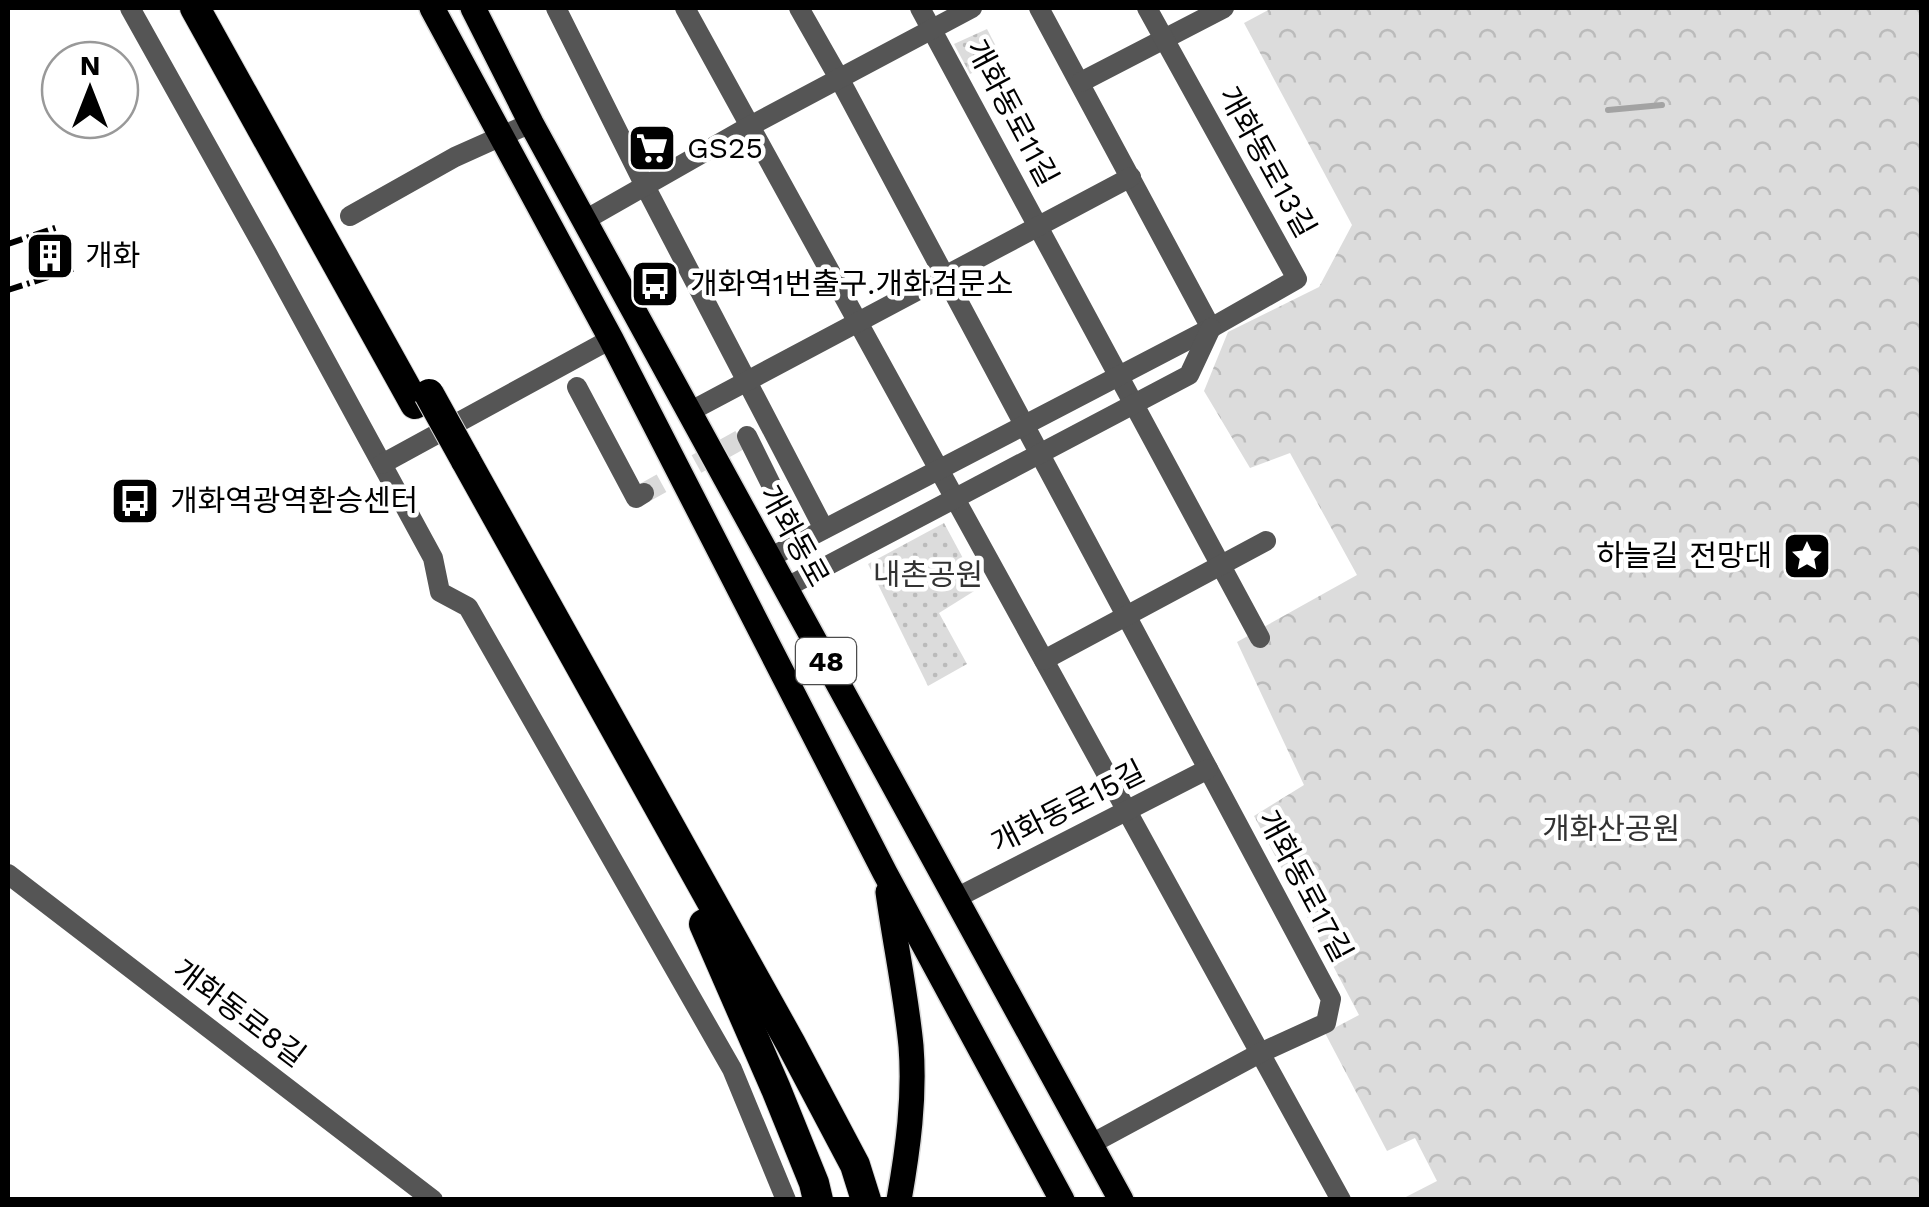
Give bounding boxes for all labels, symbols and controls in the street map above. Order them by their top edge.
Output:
street label: 개화동로11길 [959,33,1066,192]
north arrow [40,40,140,140]
text: N [80,49,100,82]
street label: 개화동로13길 [1212,80,1323,243]
supermarket icon: GS25 [626,122,678,174]
place label: GS25 [687,130,763,165]
building icon: 개화 [24,230,76,282]
place label: 개화 [85,238,140,273]
bus stop icon: 개화역1번출구.개화검문소 [629,258,681,310]
place label: 개화역1번출구.개화검문소 [690,266,1013,301]
bus stop icon: 개화역광역환승센터 [109,475,161,527]
street label: 개화동로 [752,479,837,593]
place label: 개화역광역환승센터 [170,483,418,518]
place icon: 하늘길 전망대 [1781,530,1833,582]
place label: 하늘길 전망대 [1596,538,1772,573]
park label: 내촌공원 [873,557,983,592]
road number: 48 [796,638,856,684]
street label: 개화동로15길 [985,753,1150,860]
street label: 개화동로17길 [1251,804,1360,968]
park label: 개화산공원 [1542,811,1680,846]
street label: 개화동로8길 [166,952,312,1074]

